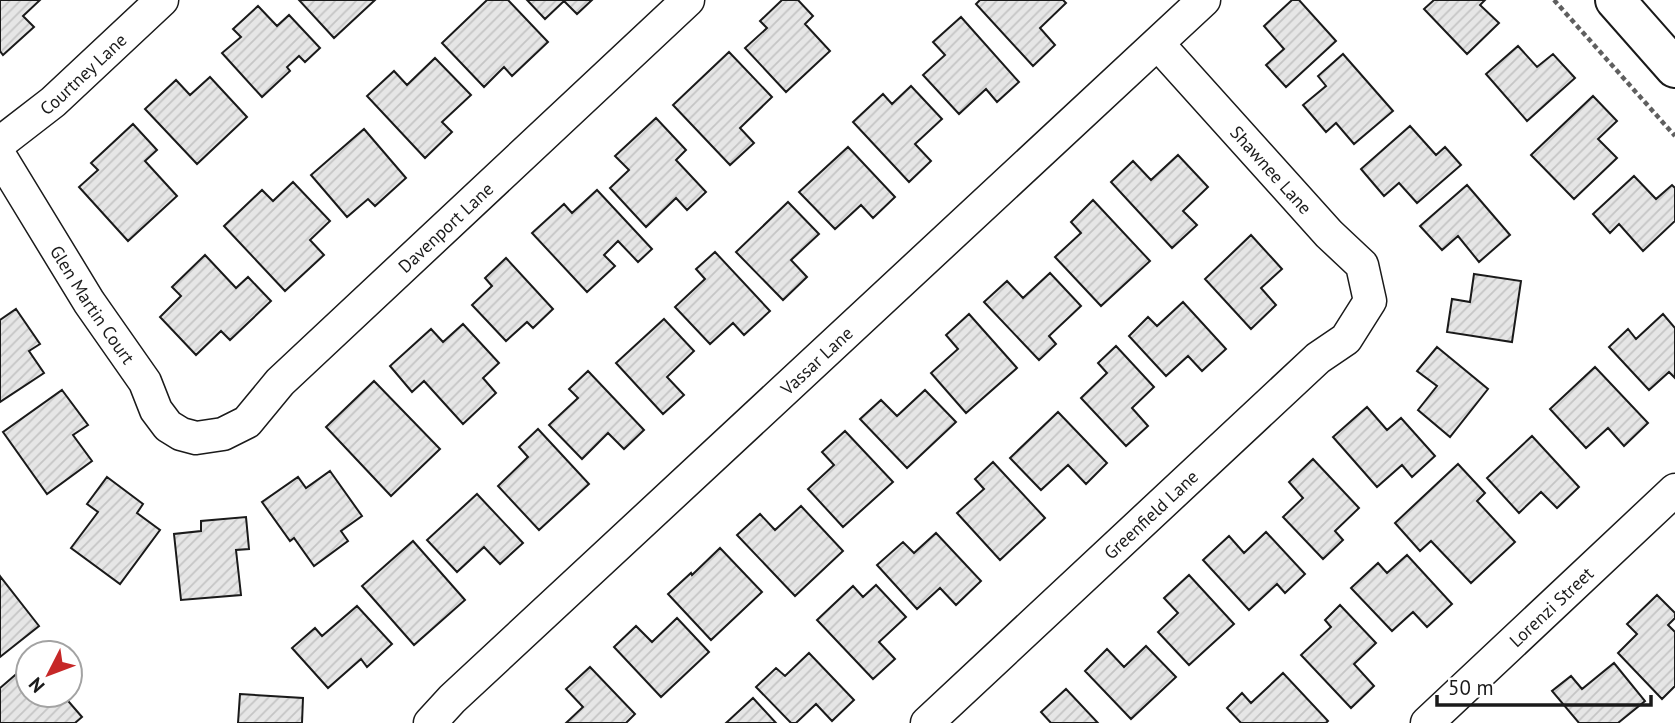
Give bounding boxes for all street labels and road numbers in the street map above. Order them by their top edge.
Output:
street label: Courtney Lane [35,28,131,120]
street label: Shawnee Lane [1225,121,1317,219]
street label: Davenport Lane [393,177,498,277]
street label: Glen Martin Court [46,241,140,368]
street label: Vassar Lane [775,321,857,400]
street label: Greenfield Lane [1099,465,1203,564]
street label: Lorenzi Street [1504,562,1598,652]

